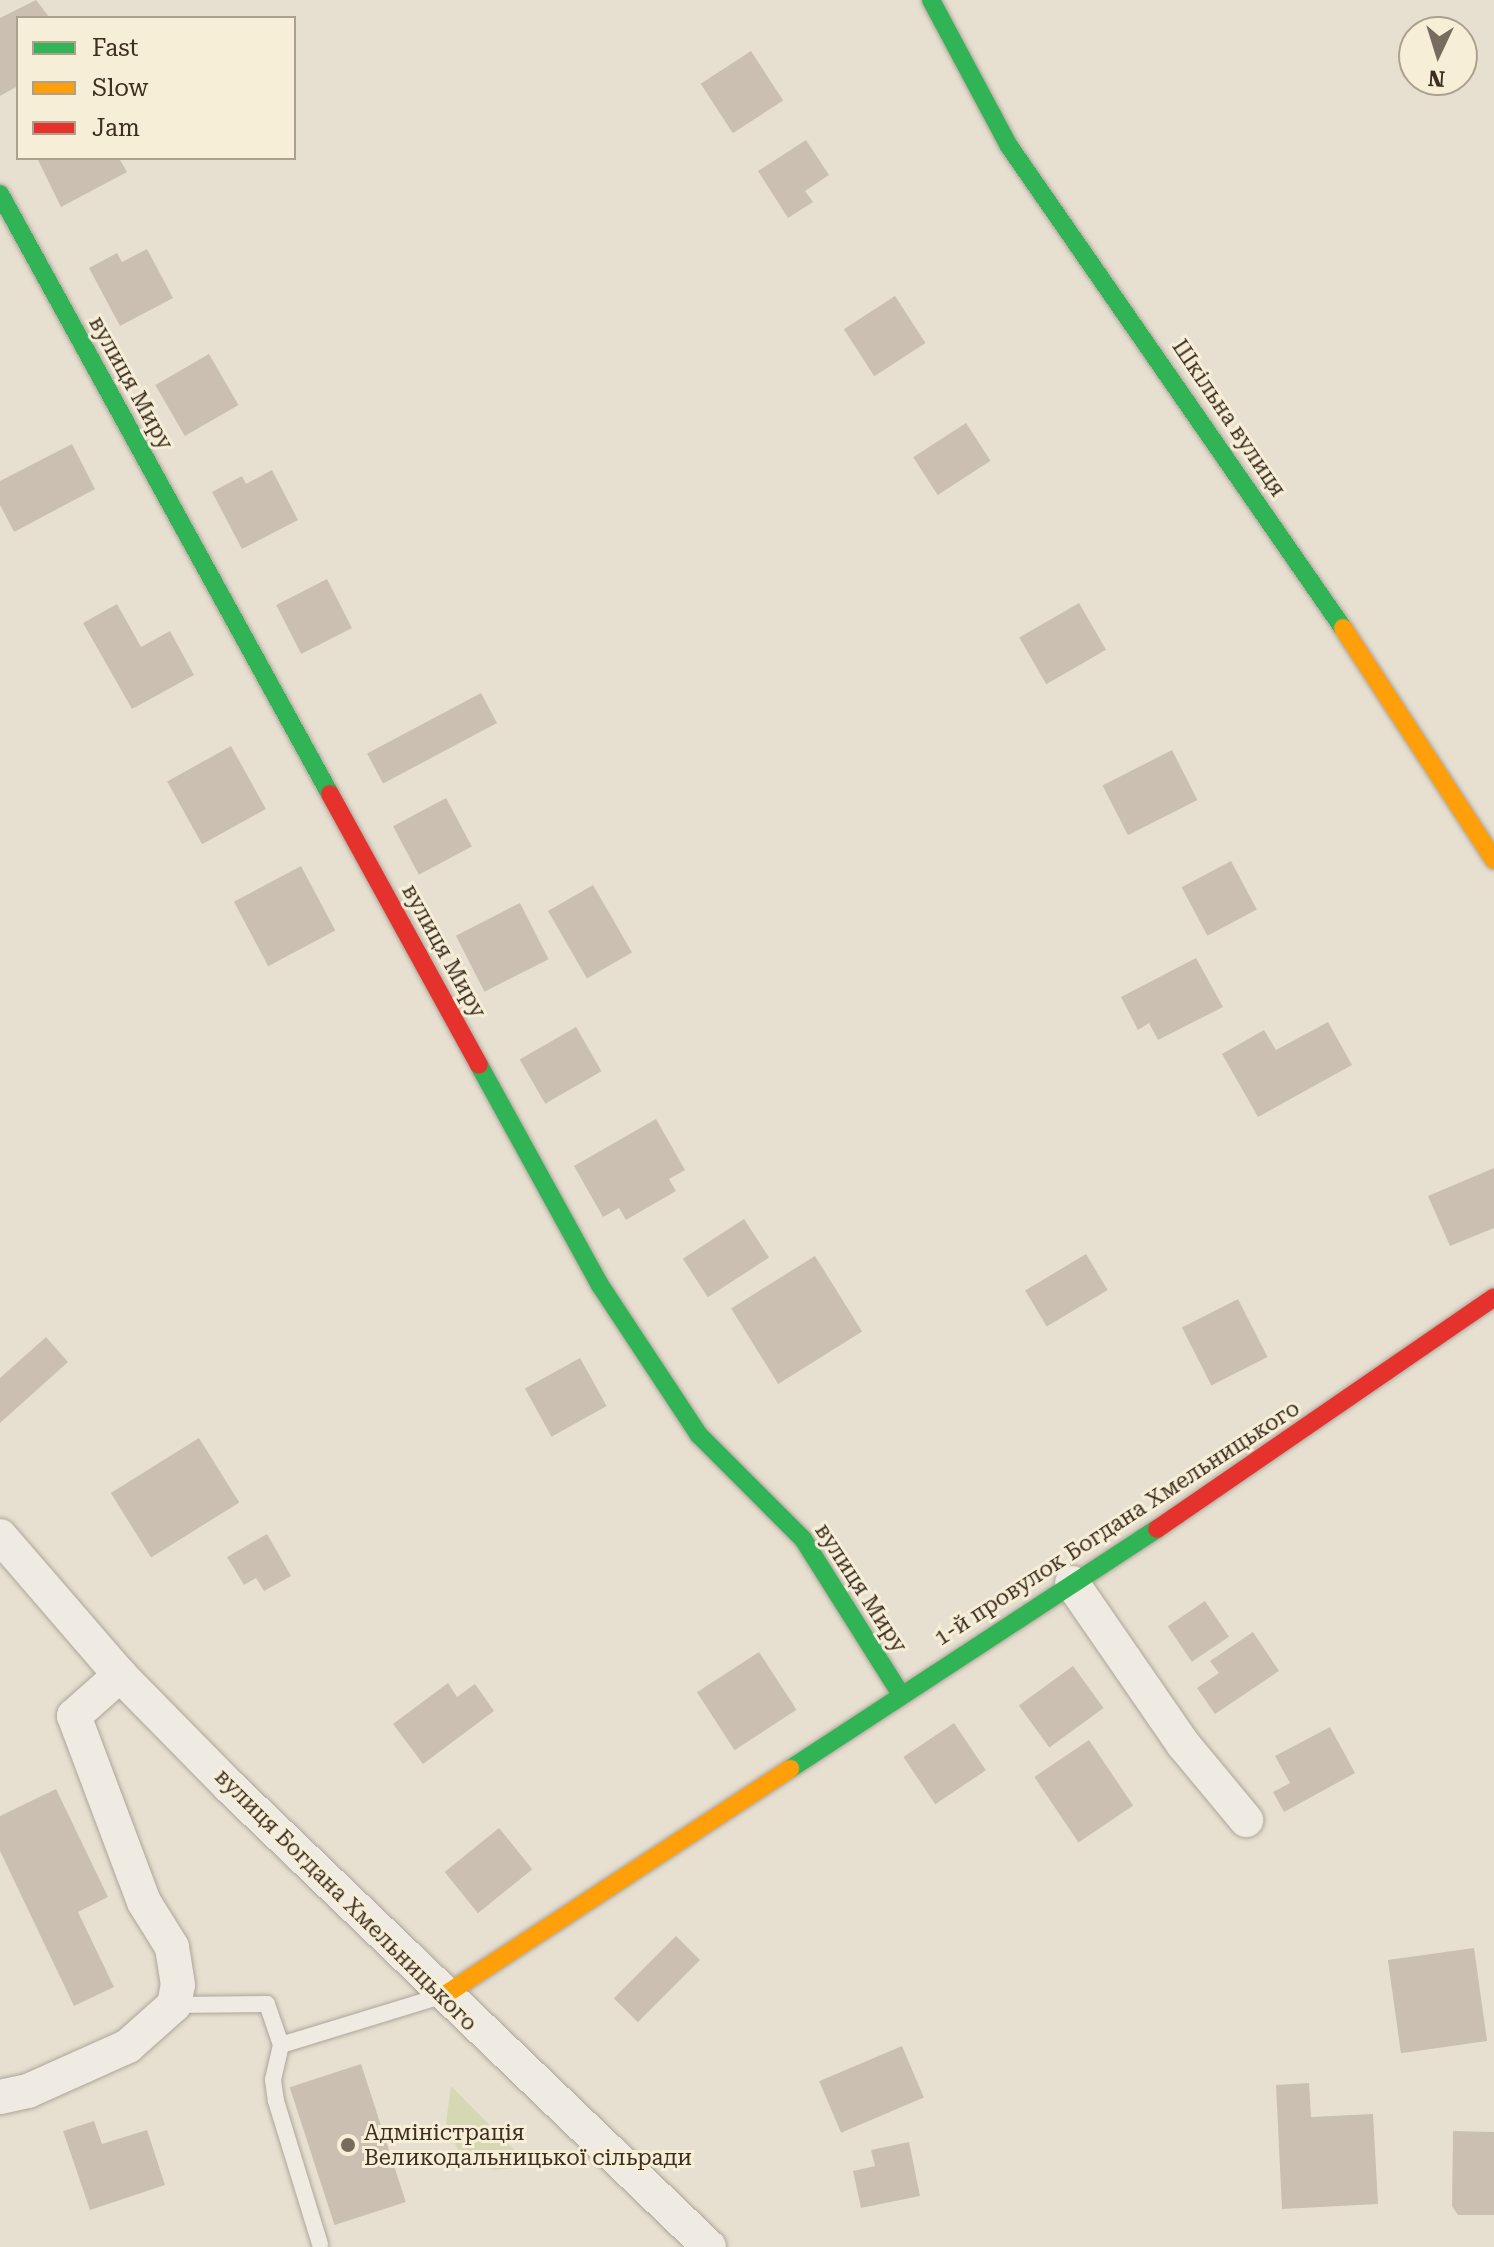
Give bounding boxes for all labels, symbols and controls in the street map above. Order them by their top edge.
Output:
legend [16,16,296,160]
north arrow [1398,16,1478,96]
text: Fast [92,34,139,62]
text: N [1427,65,1446,92]
text: Slow [92,74,148,102]
text: Jam [92,114,140,142]
street label: вулиця Миру [83,312,179,454]
street label: Шкільна вулиця [1167,334,1291,502]
street label: вулиця Миру [396,880,492,1022]
street label: 1-й провулок Богдана Хмельницького [929,1395,1305,1651]
street label: вулиця Миру [809,1519,913,1657]
street label: вулиця Богдана Хмельницького [209,1763,483,2037]
place label: Адміністрація Великодальницької сільради [364,2119,692,2170]
marker: Адміністрація Великодальницької сільради [339,2136,357,2154]

